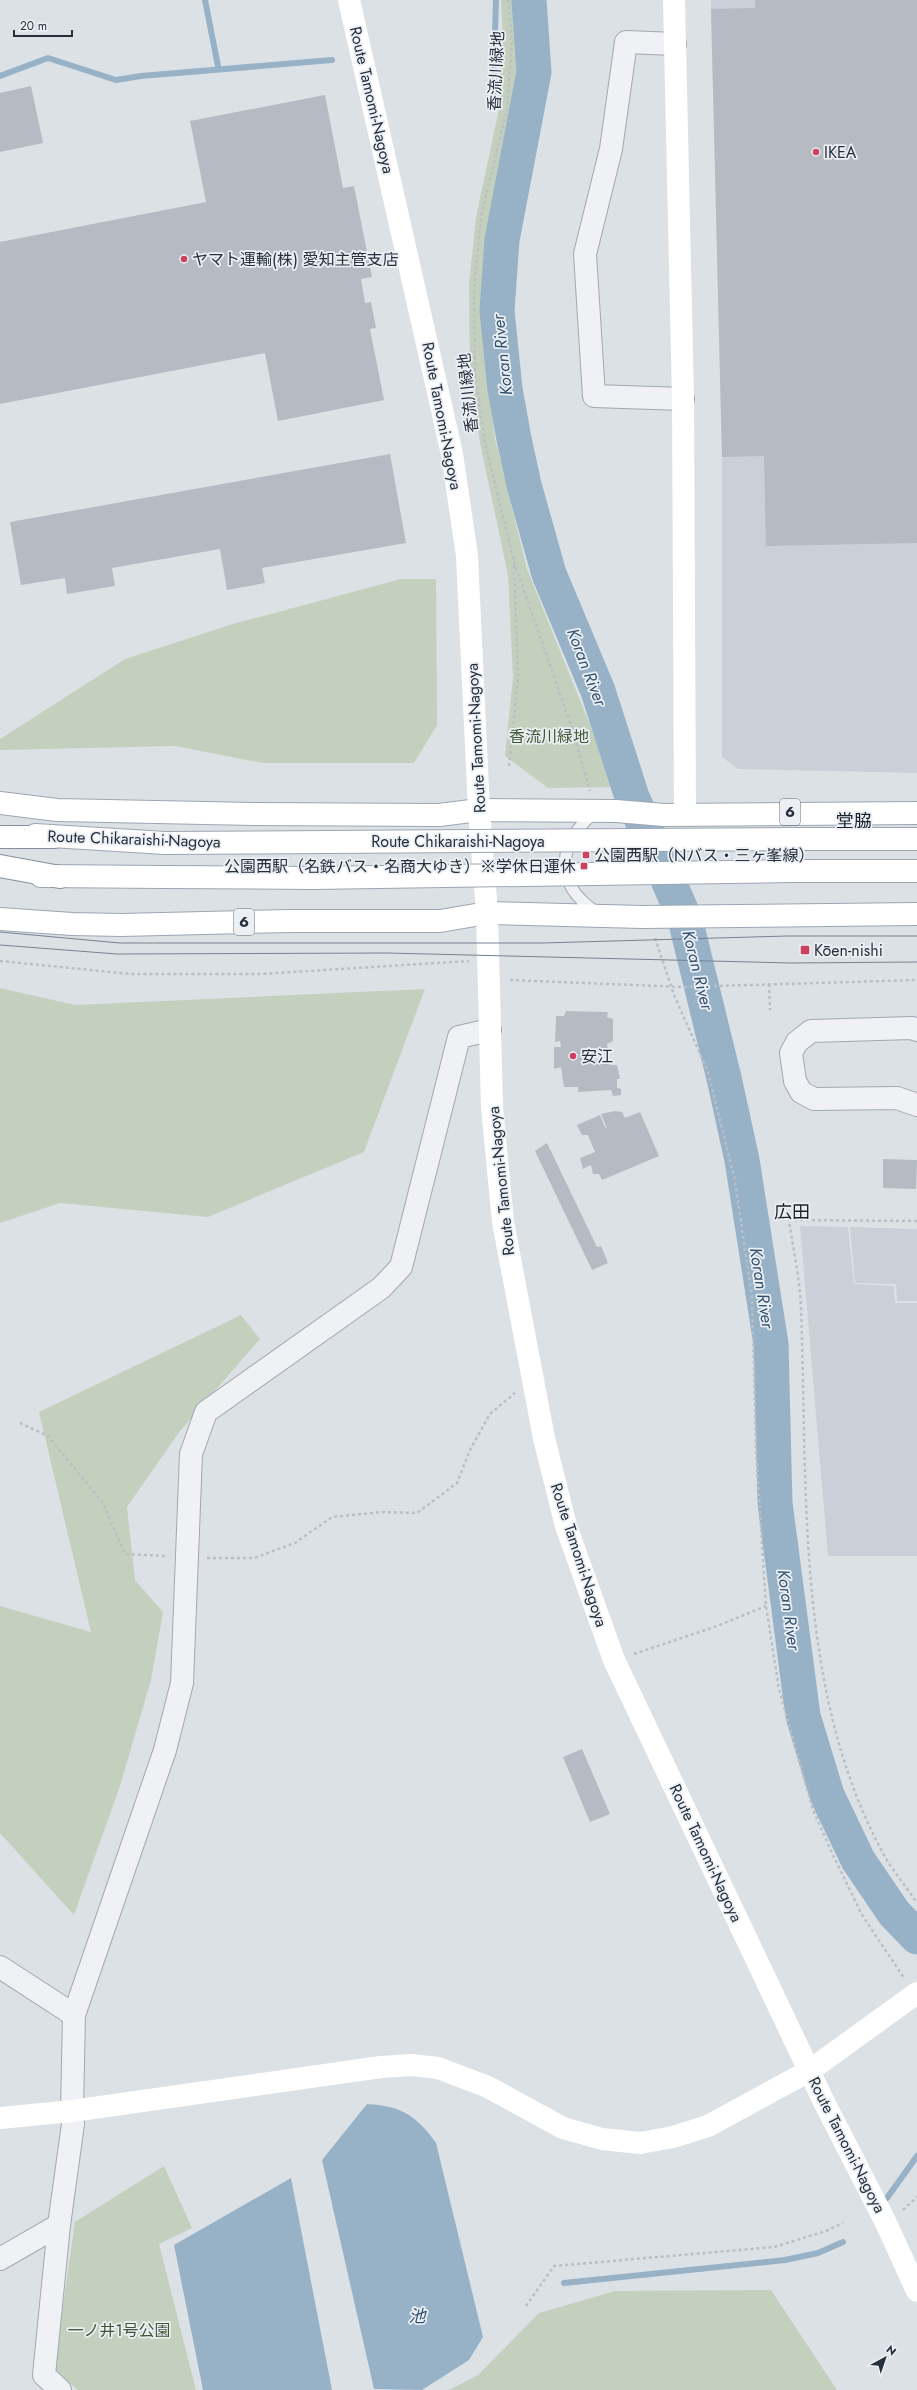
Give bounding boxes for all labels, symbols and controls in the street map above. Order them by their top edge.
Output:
scale bar [14,12,72,38]
text: 20 m [20,17,47,35]
street label: Route Tamomi-Nagoya [344,24,400,176]
street label: 香流川緑地 [482,30,510,112]
place label: IKEA [824,141,857,164]
marker: IKEA [811,147,821,157]
place label: ヤマト運輸(株) 愛知主管支店 [192,248,399,271]
marker: ヤマト運輸(株) 愛知主管支店 [179,254,189,264]
water label: Koran River [486,312,518,397]
street label: Route Tamomi-Nagoya [416,340,468,492]
street label: 香流川緑地 [452,352,484,434]
water label: Koran River [561,625,613,711]
street label: Route Tamomi-Nagoya [461,662,491,814]
park label: 香流川緑地 [509,725,589,748]
road number: 6 [780,799,800,825]
district label: 堂脇 [836,808,872,834]
street label: Route Chikaraishi-Nagoya [47,824,221,854]
street label: Route Chikaraishi-Nagoya [371,830,545,853]
place label: 公園西駅（Nバス・三ヶ峯線） [594,844,814,867]
marker: 公園西駅（Nバス・三ヶ峯線） [581,850,591,860]
place label: 公園西駅（名鉄バス・名商大ゆき）※学休日運休 [224,855,576,878]
marker: 公園西駅（名鉄バス・名商大ゆき）※学休日運休 [579,861,589,871]
road number: 6 [234,909,254,935]
water label: Koran River [677,928,720,1014]
place label: Kōen-nishi [814,939,883,962]
marker: Kōen-nishi [799,944,811,956]
place label: 安江 [581,1045,613,1068]
marker: 安江 [568,1051,578,1061]
street label: Route Tamomi-Nagoya [482,1105,520,1257]
district label: 広田 [774,1199,810,1225]
water label: Koran River [744,1246,780,1331]
street label: Route Tamomi-Nagoya [545,1480,613,1630]
water label: Koran River [771,1568,807,1653]
street label: Route Tamomi-Nagoya [664,1780,748,1926]
street label: Route Tamomi-Nagoya [803,2073,891,2217]
water label: 池 [409,2304,428,2328]
park label: 一ノ井1号公園 [67,2319,171,2342]
north arrow [865,2338,905,2378]
text: N [883,2341,900,2359]

